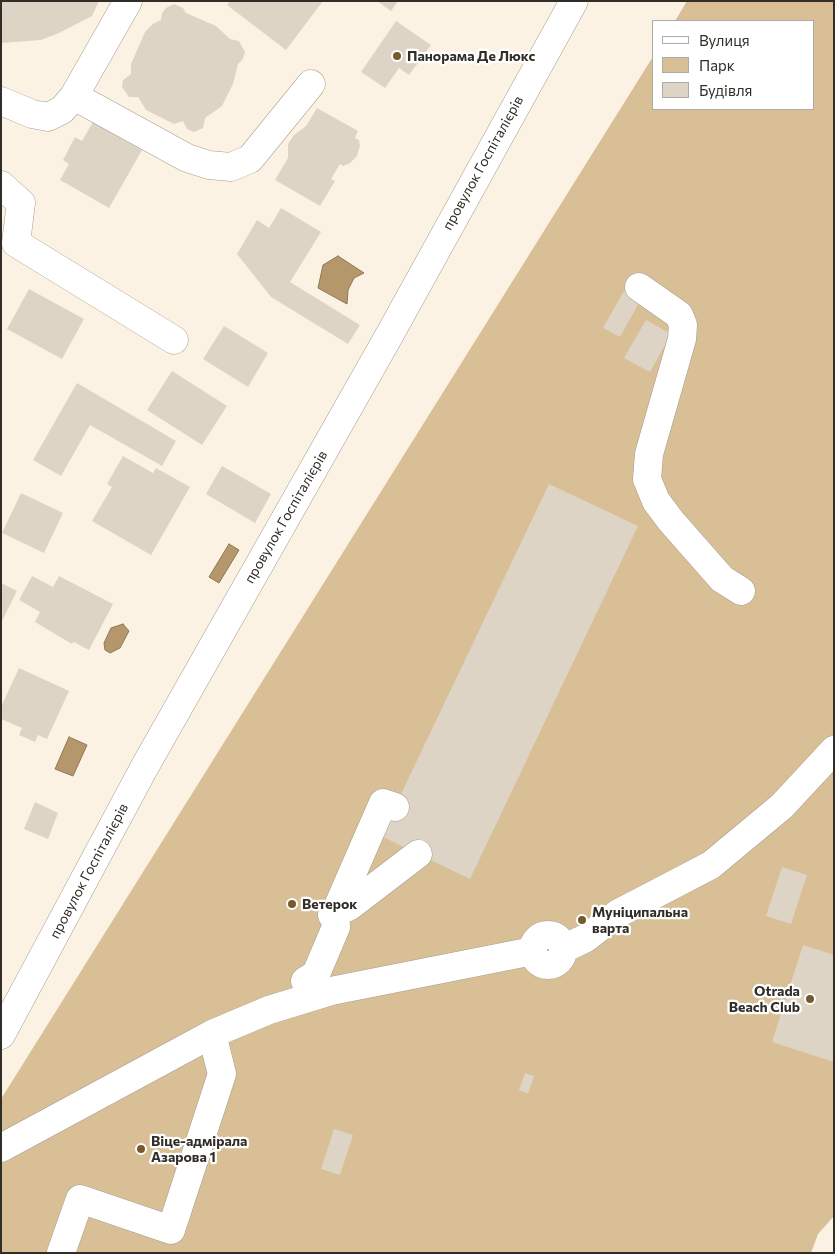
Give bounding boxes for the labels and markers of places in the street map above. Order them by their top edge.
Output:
place label: Панорама Де Люкс [407,48,535,64]
marker: Панорама Де Люкс [391,50,403,62]
place label: Ветерок [302,896,357,912]
marker: Ветерок [286,898,298,910]
place label: Муніципальна варта [592,904,688,936]
marker: Муніципальна варта [576,914,588,926]
place label: Otrada Beach Club [729,983,800,1016]
marker: Otrada Beach Club [804,993,816,1005]
place label: Віце-адмірала Азарова 1 [151,1133,247,1166]
marker: Віце-адмірала Азарова 1 [135,1143,147,1155]

